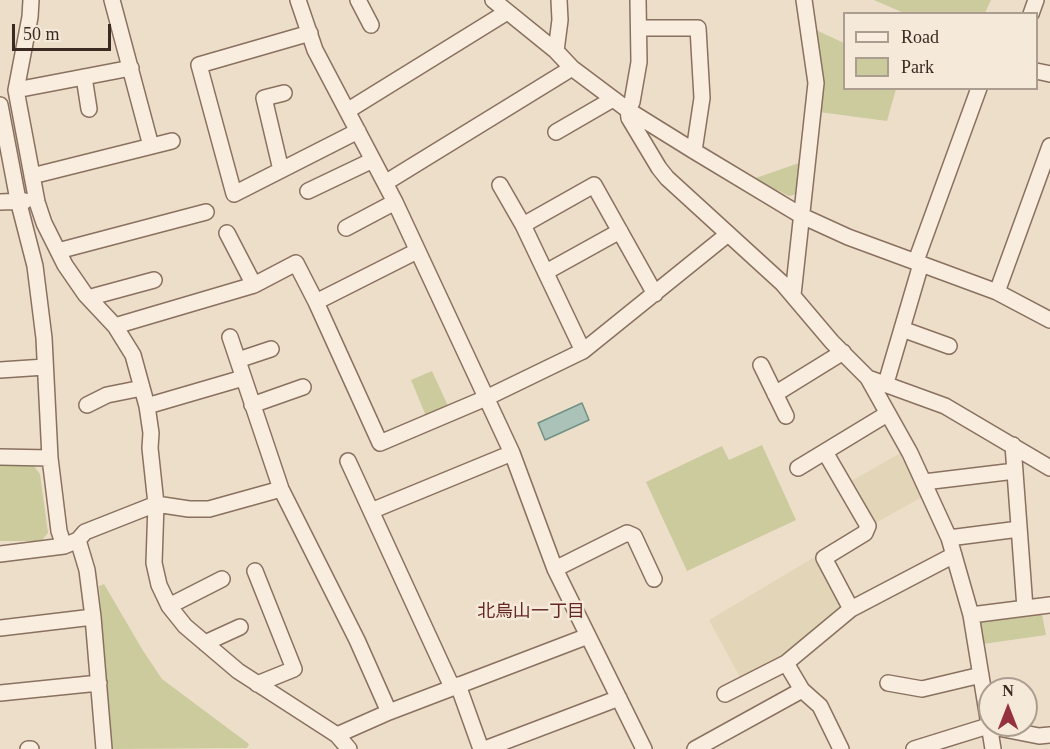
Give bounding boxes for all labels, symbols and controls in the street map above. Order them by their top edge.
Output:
scale bar [15,12,114,50]
legend [843,12,1038,90]
text: 50 m [23,24,60,44]
text: Road [901,27,939,47]
text: Park [901,57,934,77]
district label: 北烏山一丁目 [477,599,585,621]
north arrow [978,677,1038,737]
text: N [1002,682,1014,699]

